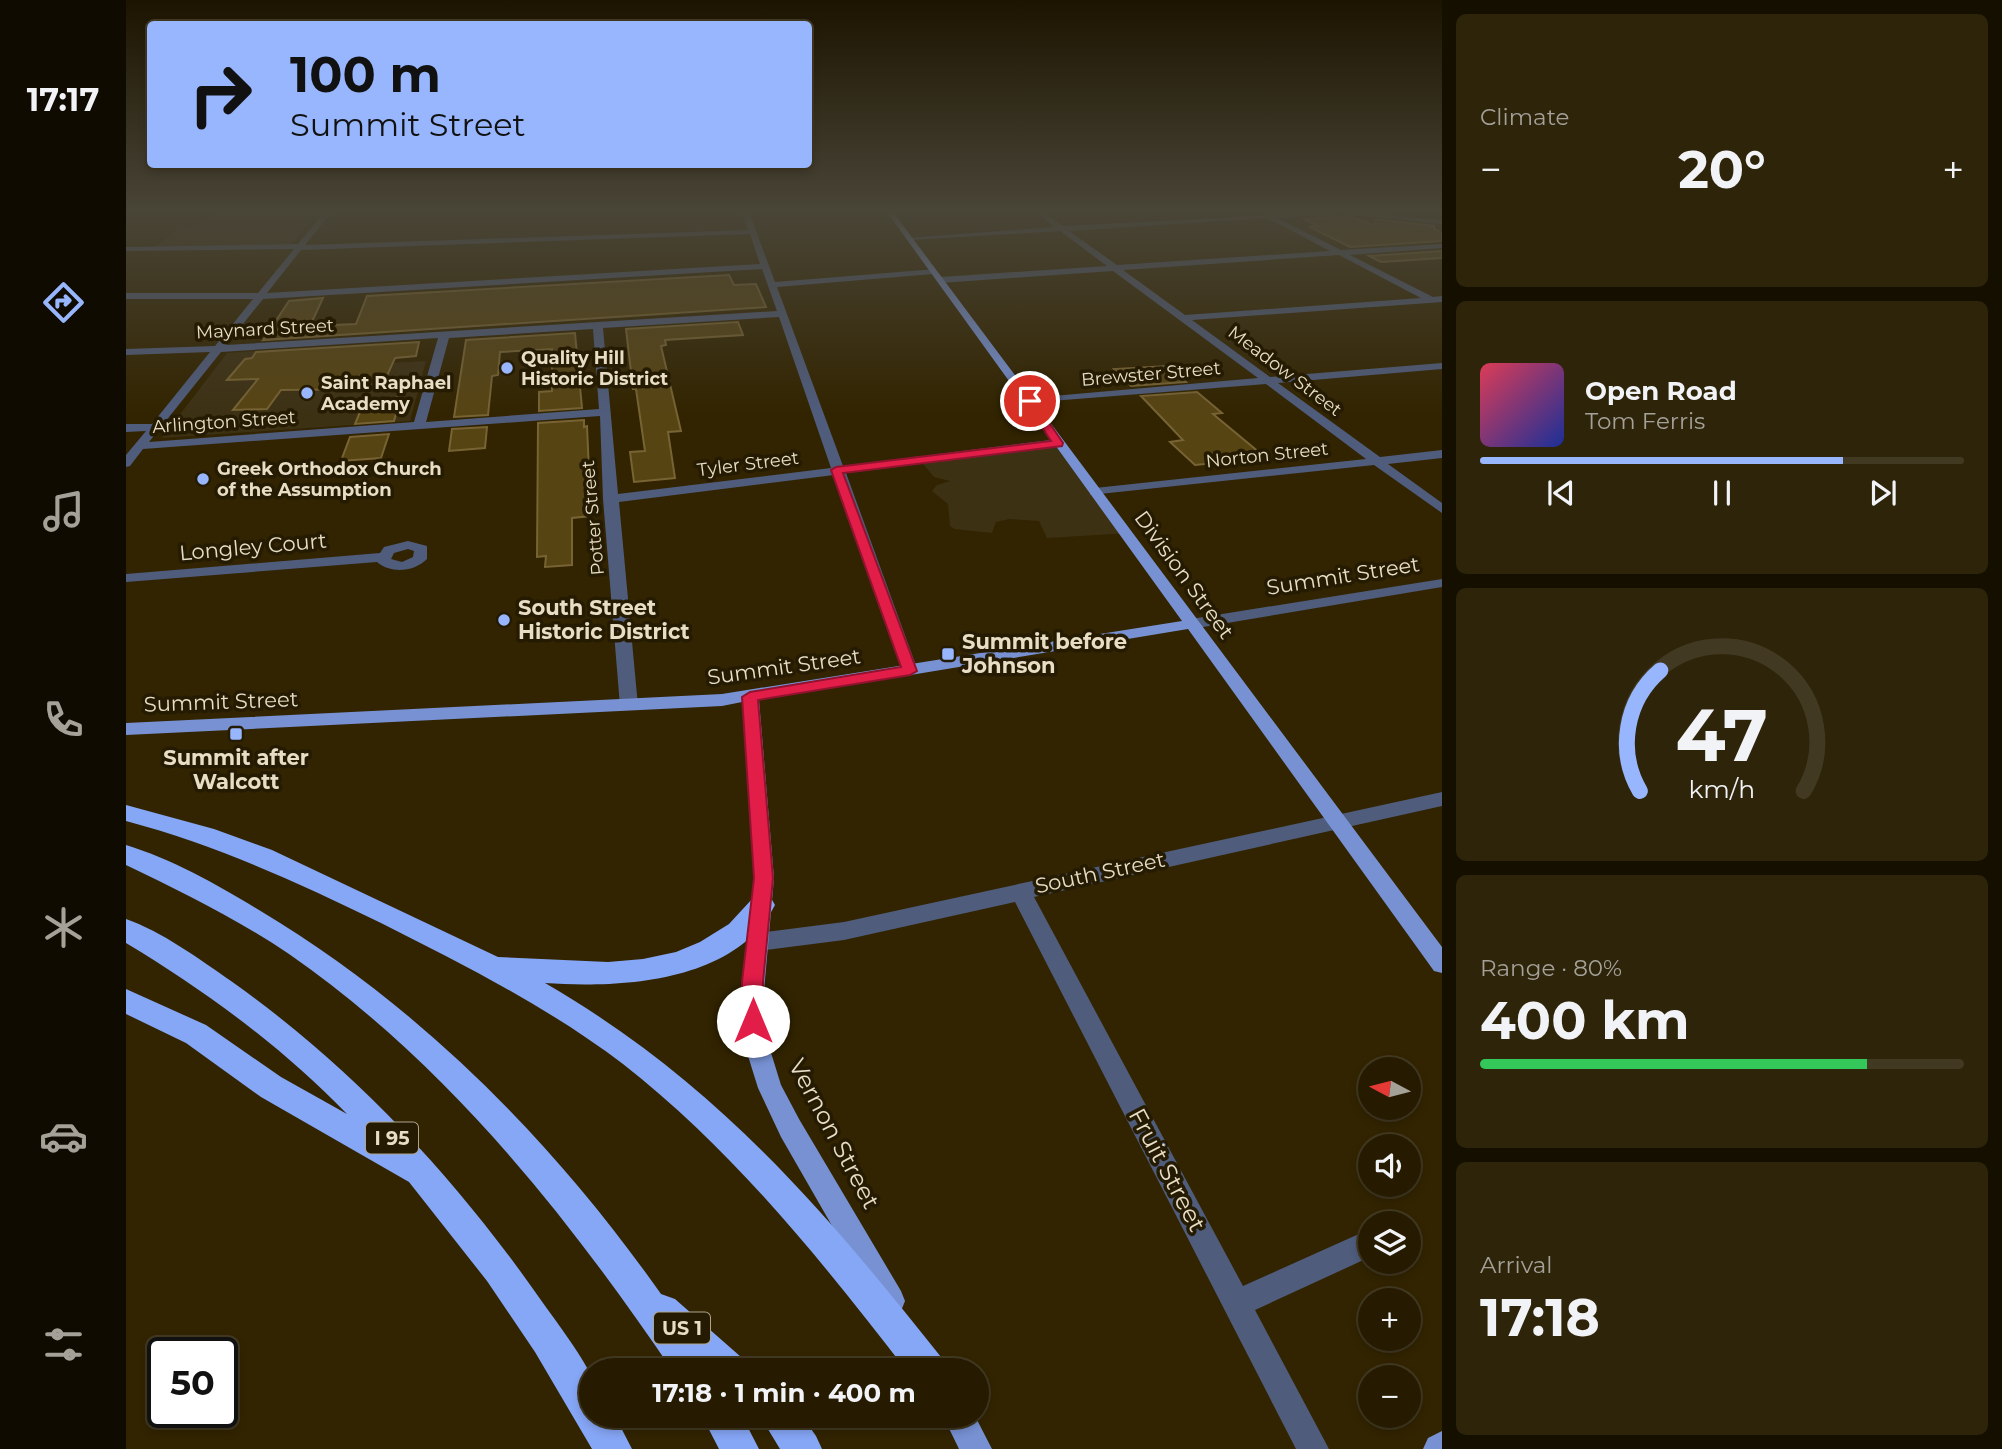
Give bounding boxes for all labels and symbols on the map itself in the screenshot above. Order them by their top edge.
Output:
street label: Maynard Street [195,314,335,344]
street label: Meadow Street [1224,321,1346,421]
place label: Quality Hill Historic District [521,347,668,390]
street label: Brewster Street [1080,357,1222,391]
marker: Quality Hill Historic District [499,360,515,376]
pin [1000,371,1060,431]
place label: Saint Raphael Academy [320,372,451,415]
marker: Saint Raphael Academy [299,385,315,401]
street label: Arlington Street [152,406,296,438]
street label: Norton Street [1205,438,1329,472]
street label: Tyler Street [696,447,800,481]
place label: Greek Orthodox Church of the Assumption [217,458,442,501]
street label: Potter Street [577,460,609,576]
marker: Greek Orthodox Church of the Assumption [195,471,211,487]
street label: Division Street [1130,506,1239,644]
street label: Longley Court [178,528,328,565]
street label: Summit Street [1265,551,1421,600]
place label: South Street Historic District [518,595,690,644]
marker: South Street Historic District [496,612,512,628]
place label: Summit before Johnson [961,629,1127,678]
street label: Summit Street [706,643,862,690]
marker: Summit before Johnson [940,646,956,662]
street label: Summit Street [143,686,299,717]
marker: Summit after Walcott [228,726,244,742]
place label: Summit after Walcott [163,745,309,794]
street label: South Street [1033,847,1167,898]
position arrow [716,984,790,1058]
street label: Vernon Street [783,1054,886,1214]
north arrow [1358,1057,1421,1120]
street label: Fruit Street [1123,1103,1212,1237]
road number: I 95 [366,1122,418,1154]
road number: US 1 [654,1312,710,1344]
speed limit sign: 50 [147,1337,238,1428]

